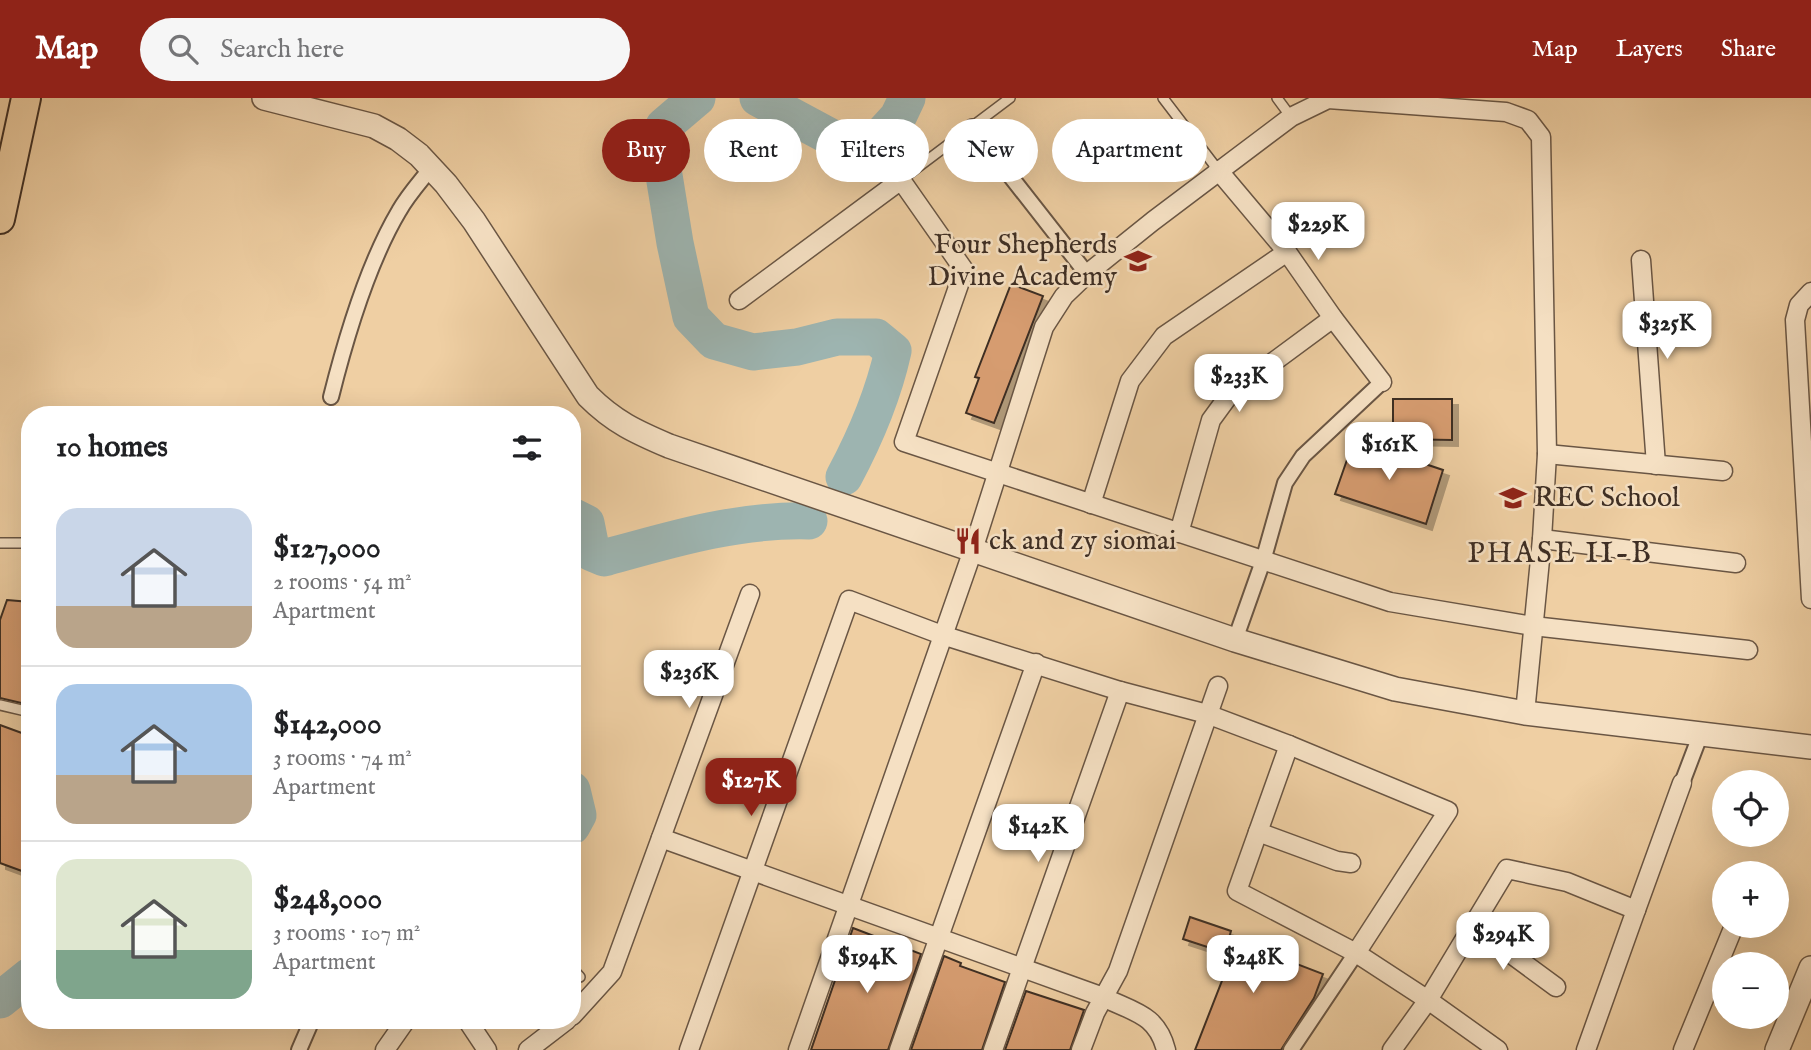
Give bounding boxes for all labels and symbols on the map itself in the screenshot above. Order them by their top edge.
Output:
pin: $229K [1269,202,1367,262]
place label: Four Shepherds Divine Academy [927,228,1117,295]
school or university icon: Four Shepherds Divine Academy [1123,246,1153,276]
pin: $325K [1618,302,1716,361]
pin: $233K [1190,354,1288,414]
pin: $161K [1340,422,1438,482]
place label: REC School [1534,481,1680,516]
school or university icon: REC School [1498,483,1528,513]
place label: ck and zy siomai [989,524,1177,559]
restaurant icon: ck and zy siomai [953,526,983,556]
district label: PHASE II-B [1467,535,1653,573]
pin: $236K [640,650,738,710]
pin: $127K [702,758,800,818]
pin: $142K [989,804,1087,864]
pin: $294K [1454,912,1552,972]
pin: $194K [818,936,916,995]
pin: $248K [1204,936,1302,995]

